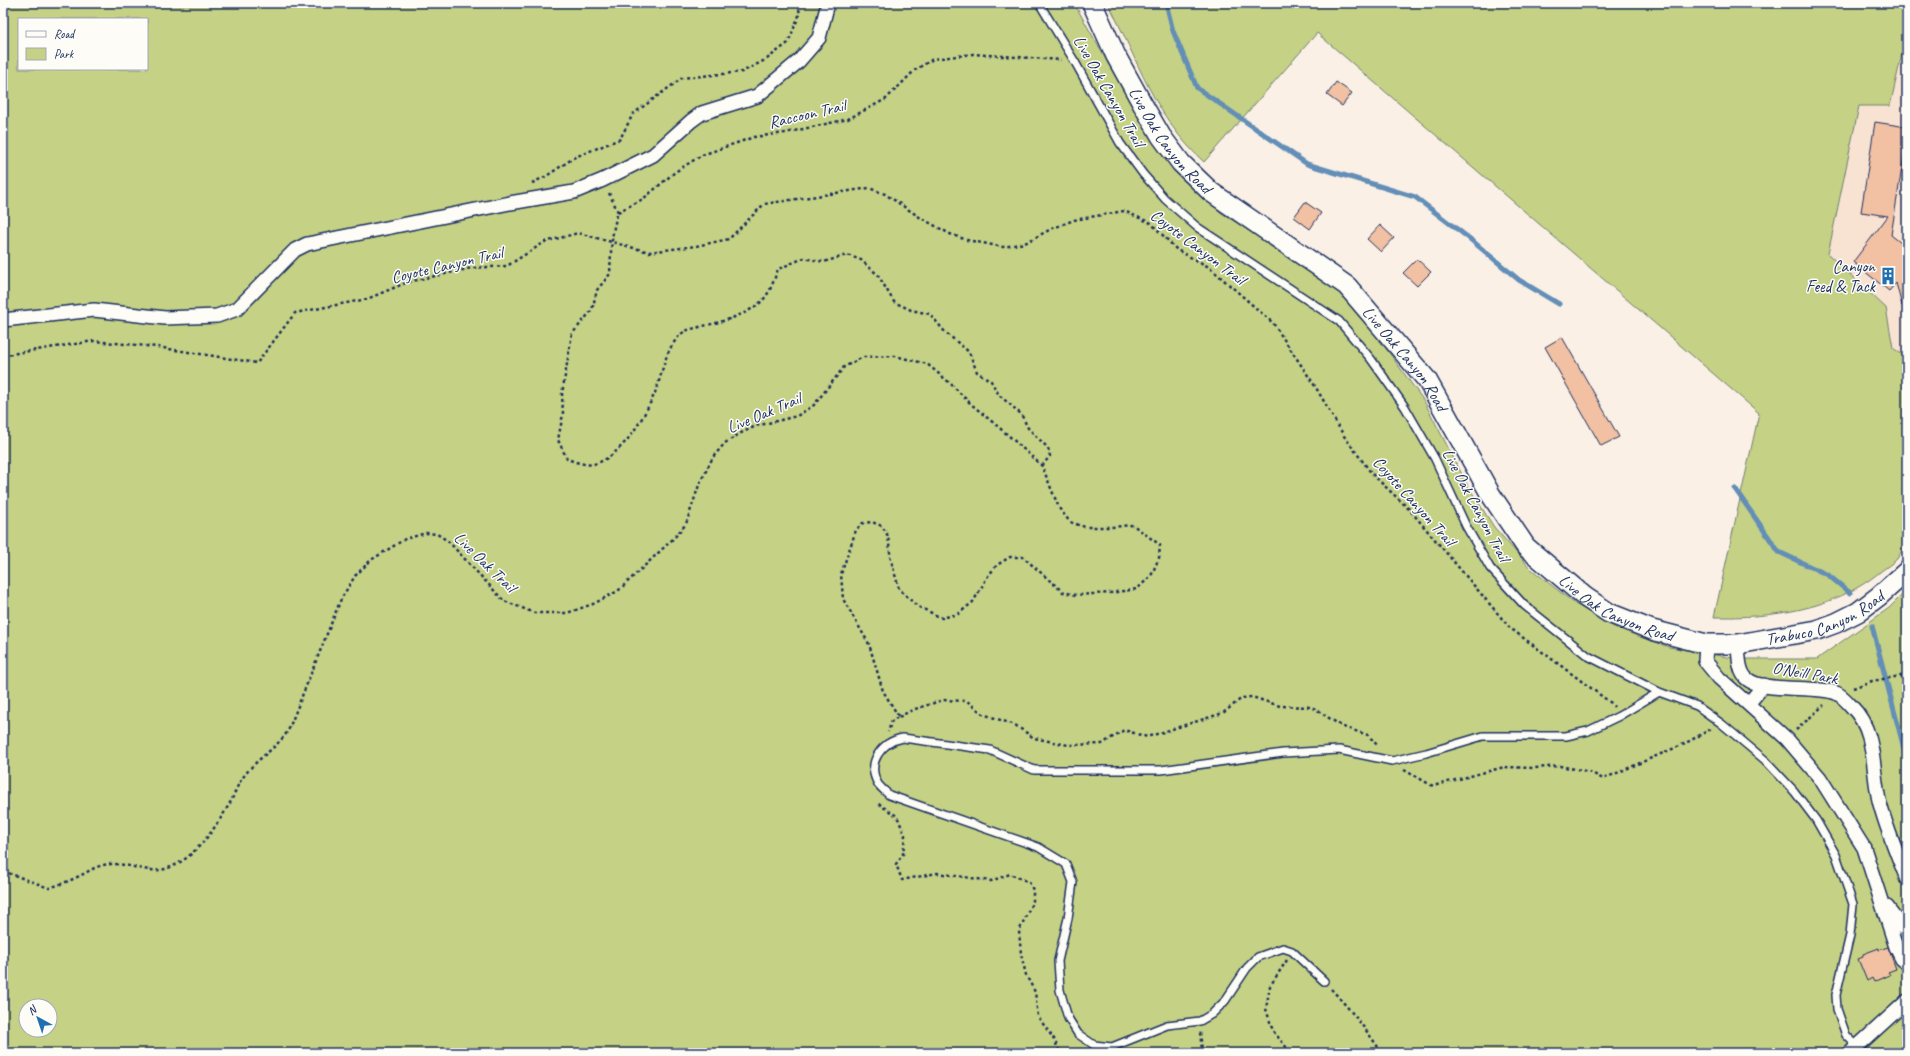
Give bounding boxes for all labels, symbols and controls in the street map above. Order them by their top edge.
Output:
legend [18,18,148,70]
text: Road [54,26,76,42]
street label: Live Oak Canyon Trail [1069,32,1151,153]
text: Park [54,46,75,62]
street label: Live Oak Canyon Road [1125,83,1218,199]
street label: Raccoon Trail [767,94,850,133]
street label: Coyote Canyon Trail [1146,204,1252,291]
street label: Coyote Canyon Trail [389,241,508,288]
place label: Canyon Feed & Tack [1806,256,1877,297]
building icon: Canyon Feed & Tack [1878,266,1898,286]
street label: Live Oak Canyon Road [1358,302,1454,417]
street label: Live Oak Trail [724,387,807,438]
street label: Live Oak Canyon Trail [1438,445,1516,568]
street label: Coyote Canyon Trail [1368,452,1462,553]
street label: Live Oak Trail [450,527,523,599]
street label: Live Oak Canyon Road [1555,569,1678,646]
street label: Trabuco Canyon Road [1764,584,1890,649]
street label: O'Neill Park [1771,657,1841,689]
north arrow [18,998,58,1038]
text: N [24,1001,40,1018]

